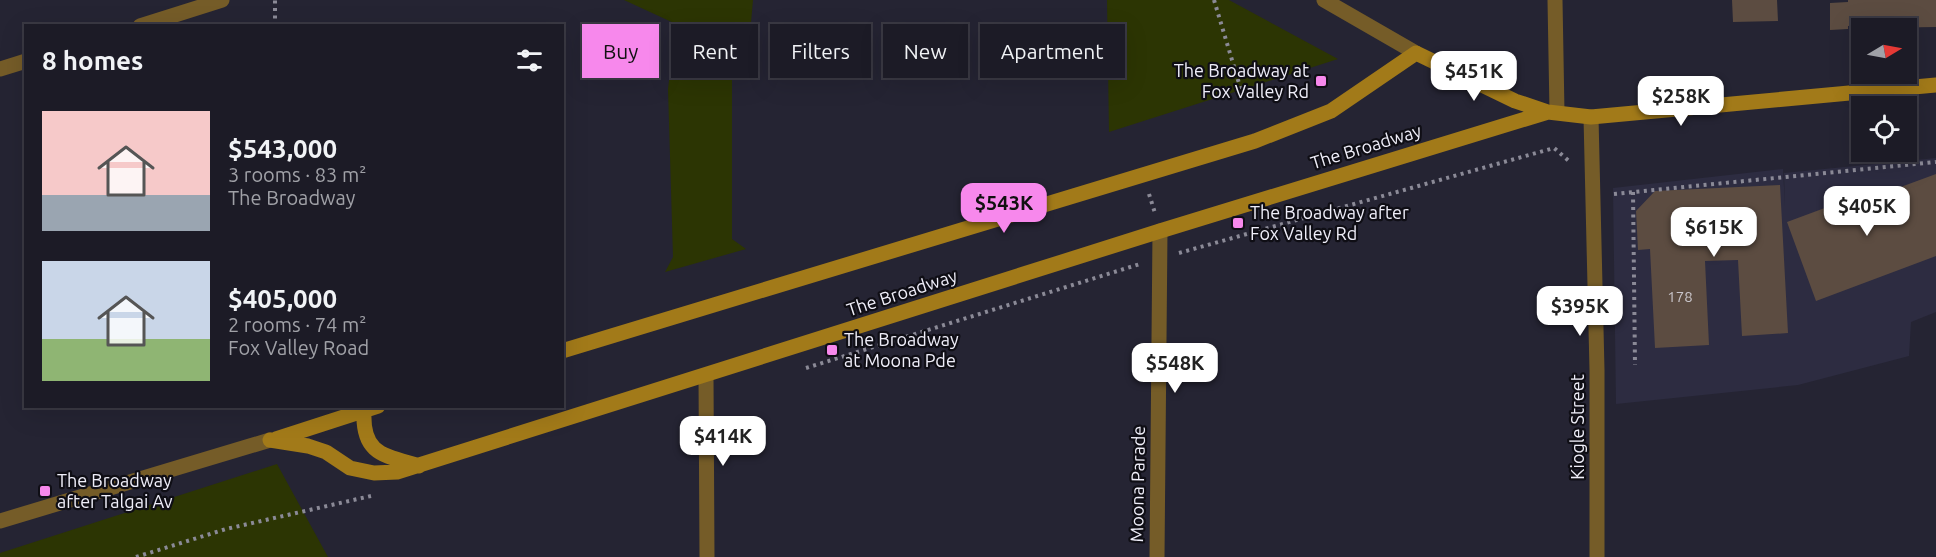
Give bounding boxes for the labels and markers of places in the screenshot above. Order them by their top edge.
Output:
pin: $451K [1432,51,1516,102]
place label: The Broadway at Fox Valley Rd [1174,60,1309,101]
marker: The Broadway at Fox Valley Rd [1314,74,1328,88]
pin: $258K [1639,76,1723,127]
pin: $543K [962,183,1046,234]
pin: $405K [1825,186,1909,237]
place label: The Broadway after Fox Valley Rd [1250,202,1409,243]
pin: $615K [1672,207,1756,258]
marker: The Broadway after Fox Valley Rd [1231,216,1245,230]
pin: $395K [1538,286,1622,337]
place label: The Broadway at Moona Pde [844,329,959,370]
marker: The Broadway at Moona Pde [825,343,839,357]
pin: $548K [1133,343,1217,394]
pin: $414K [681,416,765,467]
place label: The Broadway after Talgai Av [57,470,173,511]
marker: The Broadway after Talgai Av [38,484,52,498]

